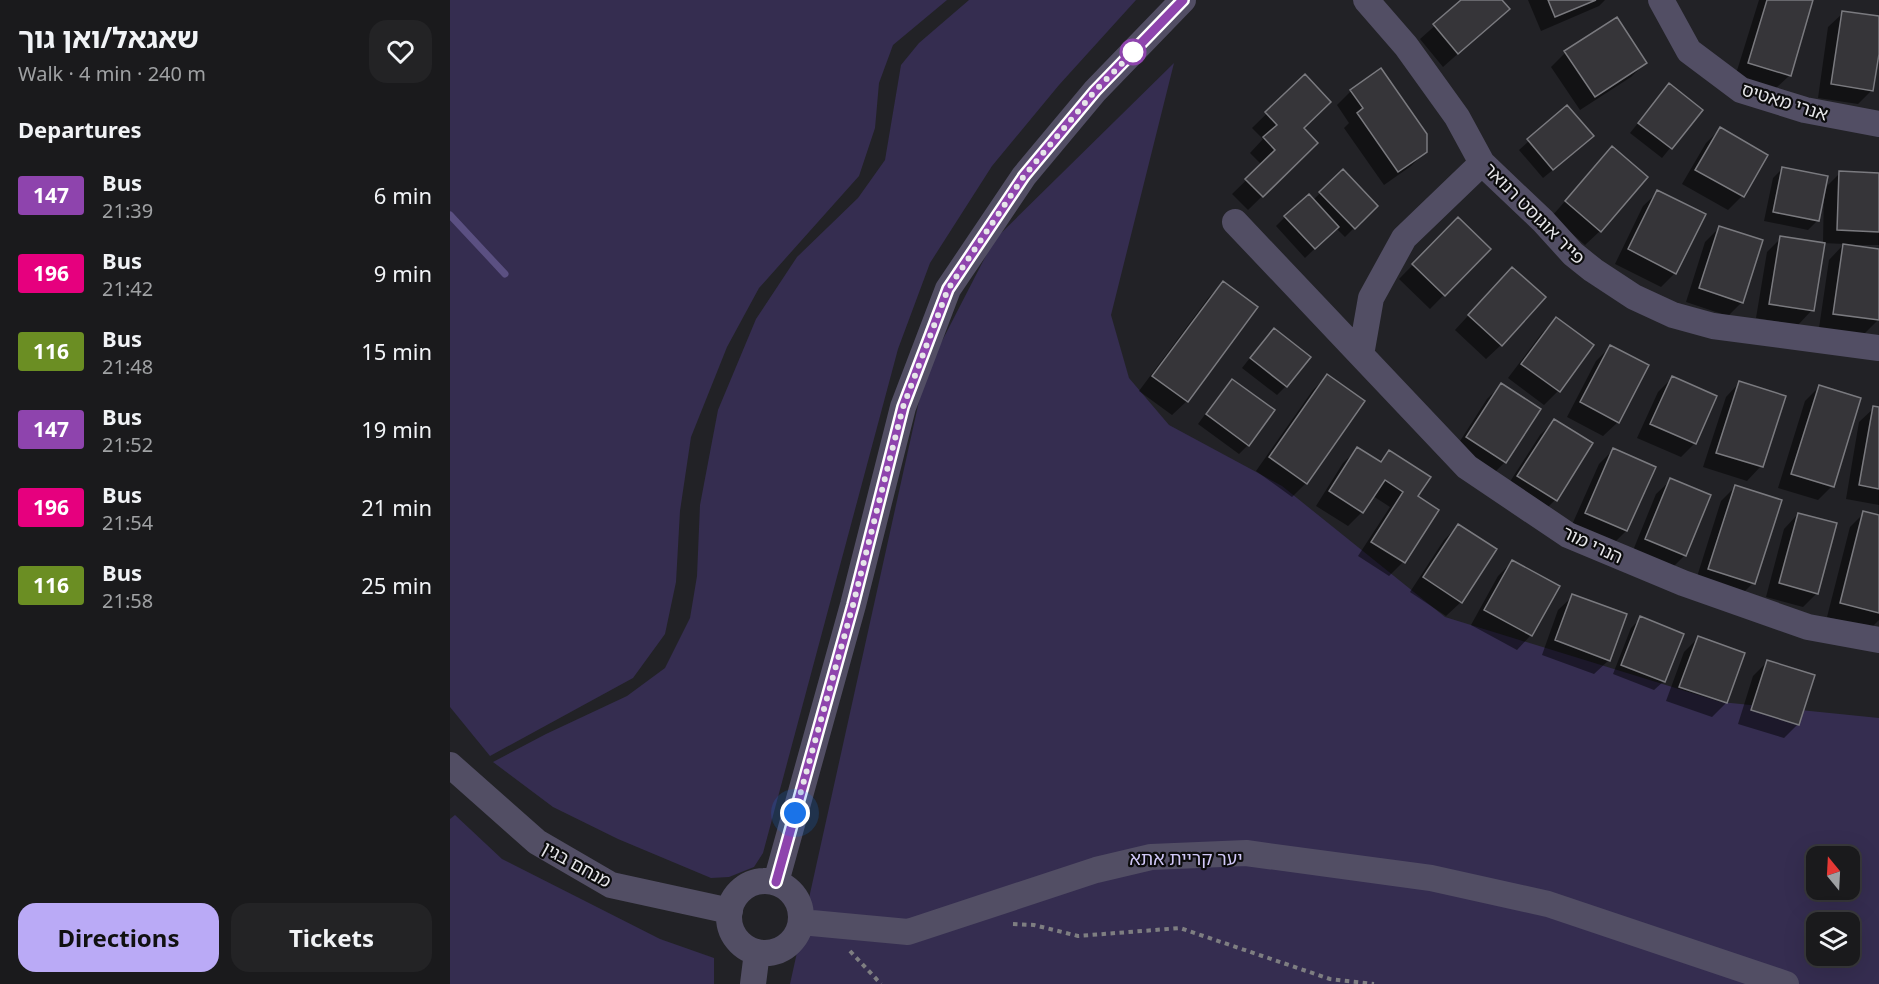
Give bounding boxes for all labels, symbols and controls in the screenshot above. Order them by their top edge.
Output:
text: שאגאל/ואן גוך [18,18,199,56]
button: heart [369,20,432,83]
unlabelled marker [1120,39,1146,65]
text: Walk · 4 min · 240 m [18,60,206,87]
street label: אנרי מאטיס [1739,77,1831,125]
text: Departures [18,114,142,144]
street label: פייר אוגוסט רנואר [1479,157,1591,269]
text: Bus [102,167,142,197]
text: 6 min [374,180,432,210]
text: 147 [33,181,69,209]
text: 21:39 [102,197,153,224]
text: Bus [102,245,142,275]
text: 9 min [374,258,432,288]
text: 196 [33,259,69,287]
text: 21:42 [102,275,153,302]
text: Bus [102,323,142,353]
text: 15 min [361,336,432,366]
text: 116 [33,337,69,365]
text: 21:48 [102,353,153,380]
text: Bus [102,401,142,431]
text: 19 min [361,414,432,444]
text: 147 [33,415,69,443]
text: 21:52 [102,431,153,458]
text: Bus [102,479,142,509]
text: 21 min [361,492,432,522]
text: 196 [33,493,69,521]
text: 21:54 [102,509,153,536]
street label: הנרי מור [1559,520,1627,568]
text: Bus [102,557,142,587]
text: 25 min [361,570,432,600]
text: 116 [33,571,69,599]
text: 21:58 [102,587,153,614]
your location [780,798,810,828]
street label: מנחם בגין [538,835,616,893]
park label: יער קריית אתא [1129,846,1243,870]
north arrow [1806,846,1860,900]
map controls [1806,846,1860,966]
button: Directions [18,903,219,972]
button: Tickets [231,903,432,972]
button: layers [1806,912,1860,966]

